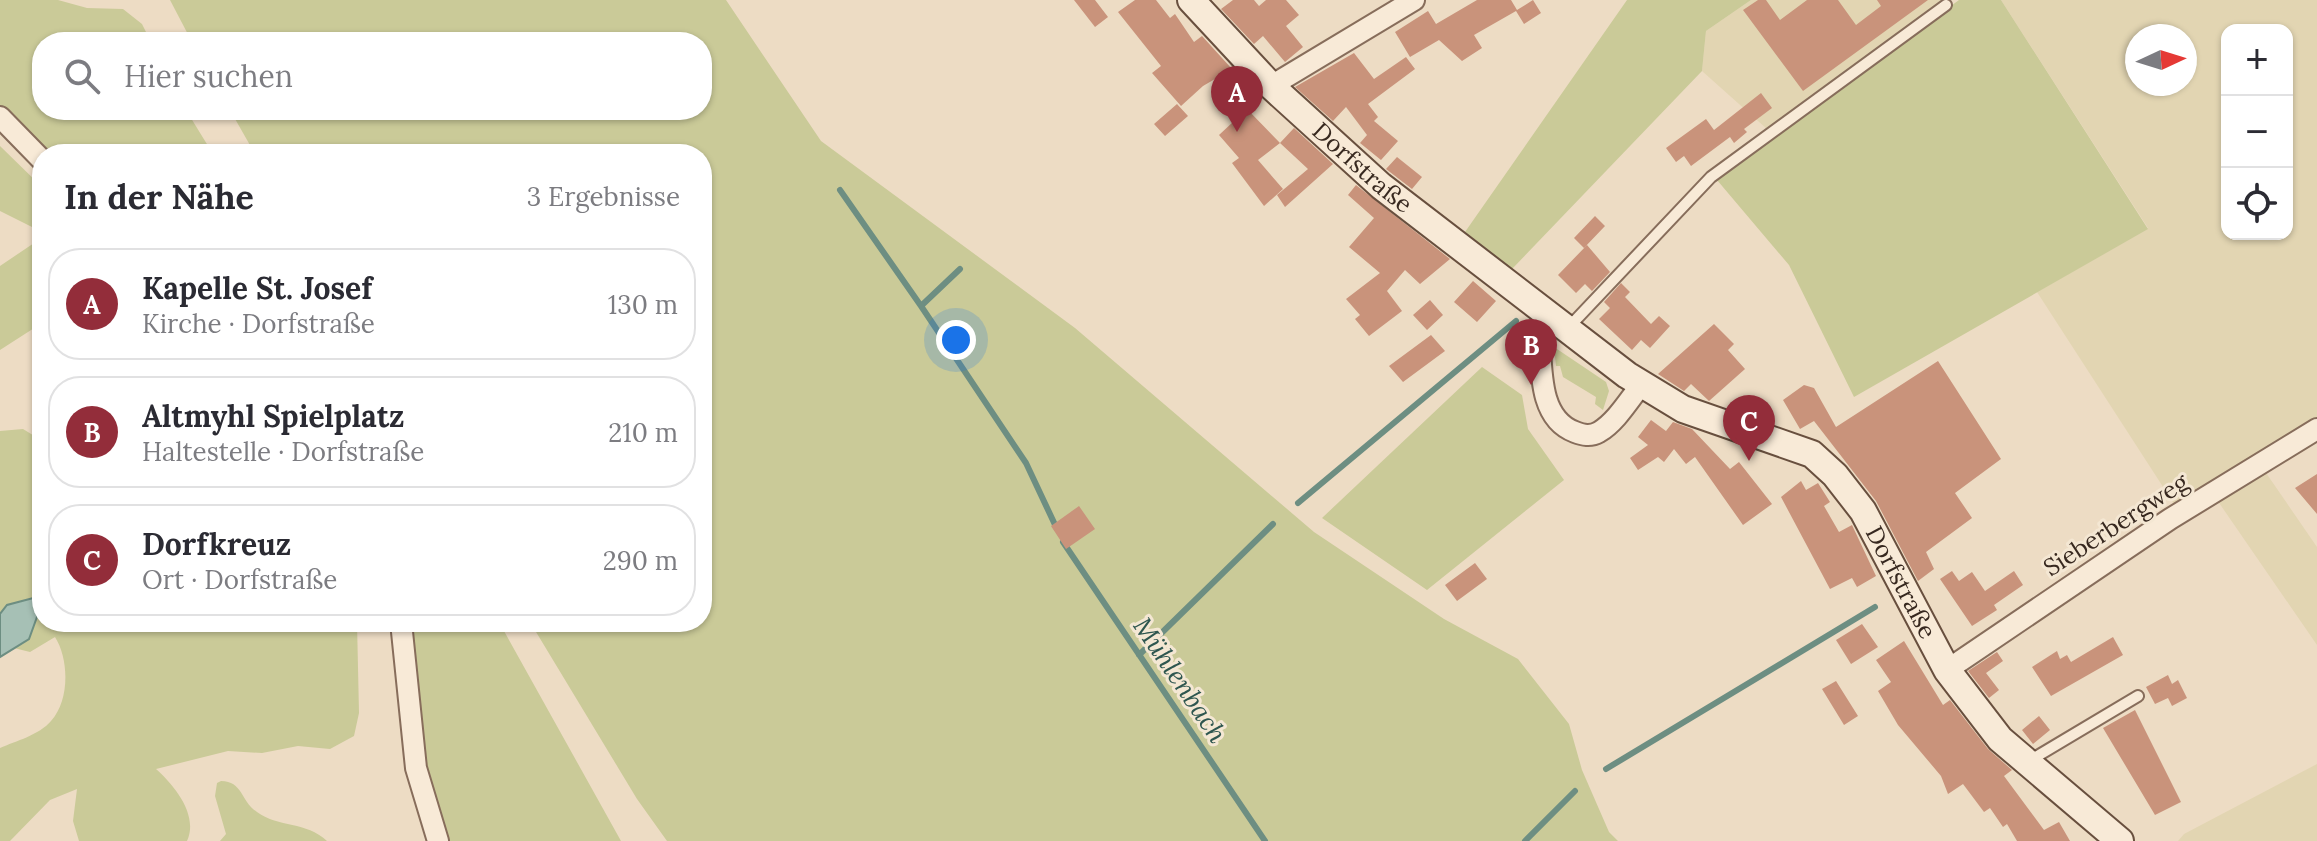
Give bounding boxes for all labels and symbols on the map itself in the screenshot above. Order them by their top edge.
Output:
north arrow [2125,24,2197,96]
pin: A [1211,66,1263,132]
street label: Dorfstraße [1306,115,1419,219]
pin: B [1505,319,1557,385]
your location [936,320,976,360]
pin: C [1723,395,1775,461]
street label: Sieberbergweg [2037,466,2195,583]
street label: Dorfstraße [1859,521,1944,644]
water label: Mühlenbach [1126,611,1235,749]

